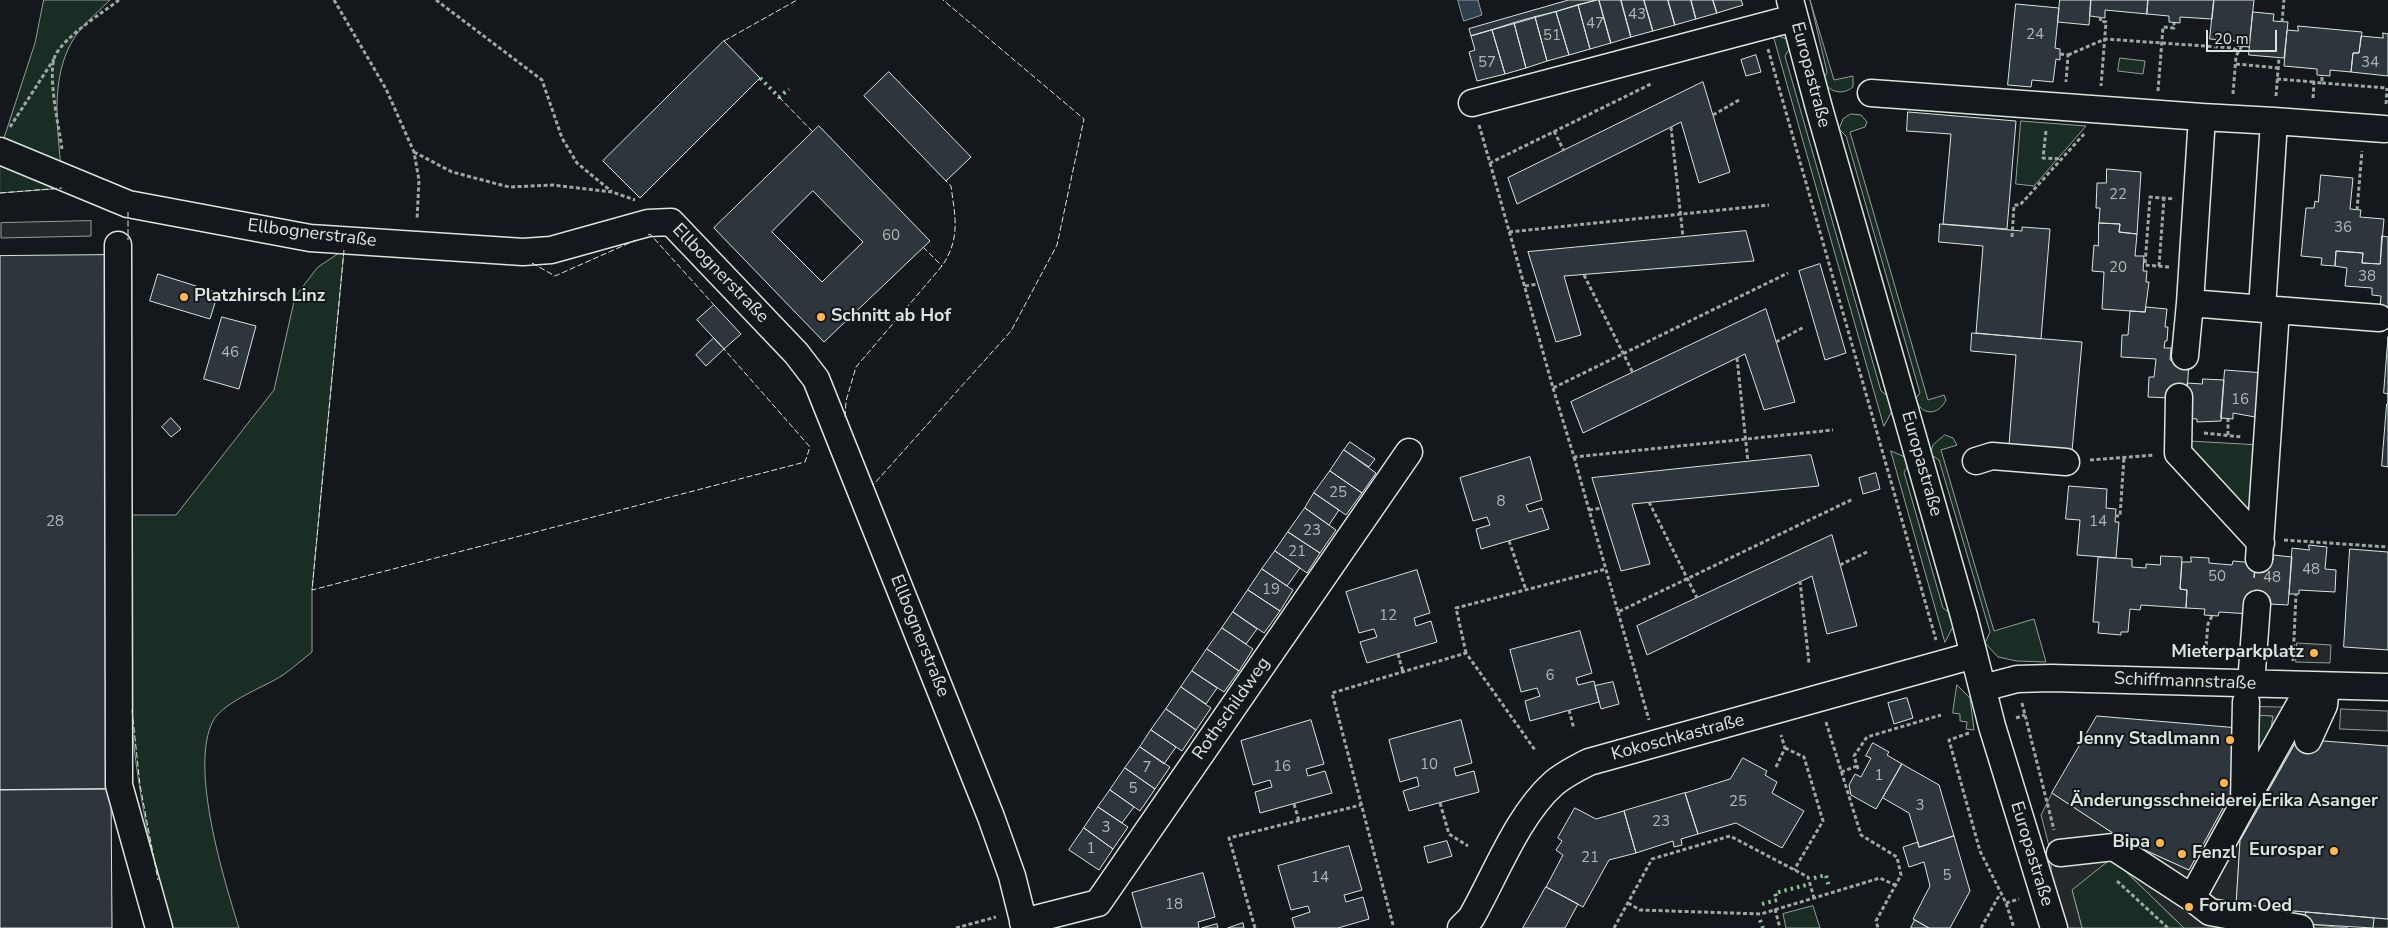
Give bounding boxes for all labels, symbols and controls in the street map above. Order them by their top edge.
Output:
house number: 43 [1628,6,1646,24]
house number: 47 [1586,15,1604,33]
street label: Europastraße [1786,20,1834,130]
scale bar [2208,20,2279,52]
house number: 24 [2026,26,2044,44]
house number: 51 [1543,27,1561,45]
text: 20 m [2214,29,2249,49]
house number: 57 [1478,54,1496,72]
house number: 34 [2361,54,2379,72]
house number: 22 [2109,186,2127,204]
street label: Ellbognerstraße [246,215,378,253]
house number: 36 [2334,219,2352,237]
street label: Ellbognerstraße [667,220,773,328]
house number: 60 [882,227,900,245]
house number: 20 [2109,259,2127,277]
house number: 38 [2358,268,2376,286]
place label: Platzhirsch Linz [194,286,325,308]
marker: Platzhirsch Linz [178,291,190,303]
place label: Schnitt ab Hof [831,306,951,328]
marker: Schnitt ab Hof [815,311,827,323]
house number: 46 [221,344,239,362]
house number: 16 [2231,391,2249,409]
street label: Europastraße [1896,409,1946,519]
house number: 25 [1329,484,1347,502]
house number: 8 [1497,493,1505,511]
house number: 28 [46,513,64,531]
house number: 14 [2089,513,2107,531]
house number: 23 [1303,522,1321,540]
house number: 21 [1288,543,1306,561]
house number: 48 [2302,561,2320,579]
house number: 50 [2208,568,2226,586]
house number: 48 [2263,569,2281,587]
street label: Ellbognerstraße [885,572,953,700]
house number: 19 [1262,581,1280,599]
house number: 12 [1379,607,1397,625]
place label: Mieterparkplatz [2171,642,2304,664]
marker: Mieterparkplatz [2308,647,2320,659]
street label: Rothschildweg [1189,653,1275,765]
house number: 6 [1546,667,1554,685]
street label: Schiffmannstraße [2114,669,2256,695]
street label: Kokoschkastraße [1609,710,1747,766]
place label: Jenny Stadlmann [2077,729,2220,751]
marker: Jenny Stadlmann [2224,734,2236,746]
house number: 10 [1420,756,1438,774]
house number: 16 [1273,758,1291,776]
house number: 7 [1143,759,1151,777]
house number: 1 [1875,767,1883,785]
marker: Änderungsschneiderei Erika Asanger [2218,777,2230,789]
house number: 5 [1129,780,1137,798]
place label: Änderungsschneiderei Erika Asanger [2070,791,2378,813]
house number: 25 [1729,793,1747,811]
house number: 3 [1916,797,1924,815]
street label: Europastraße [2005,799,2057,909]
house number: 23 [1652,813,1670,831]
house number: 3 [1102,819,1110,837]
place label: Bipa [2112,832,2150,854]
marker: Bipa [2154,837,2166,849]
house number: 1 [1087,840,1095,858]
place label: Eurospar [2249,840,2324,862]
place label: Fenzl [2192,843,2236,865]
marker: Eurospar [2328,845,2340,857]
marker: Fenzl [2176,848,2188,860]
house number: 21 [1581,849,1599,867]
house number: 5 [1943,867,1951,885]
house number: 14 [1311,869,1329,887]
house number: 18 [1165,896,1183,914]
place label: Forum Oed [2199,896,2292,918]
marker: Forum Oed [2183,901,2195,913]

